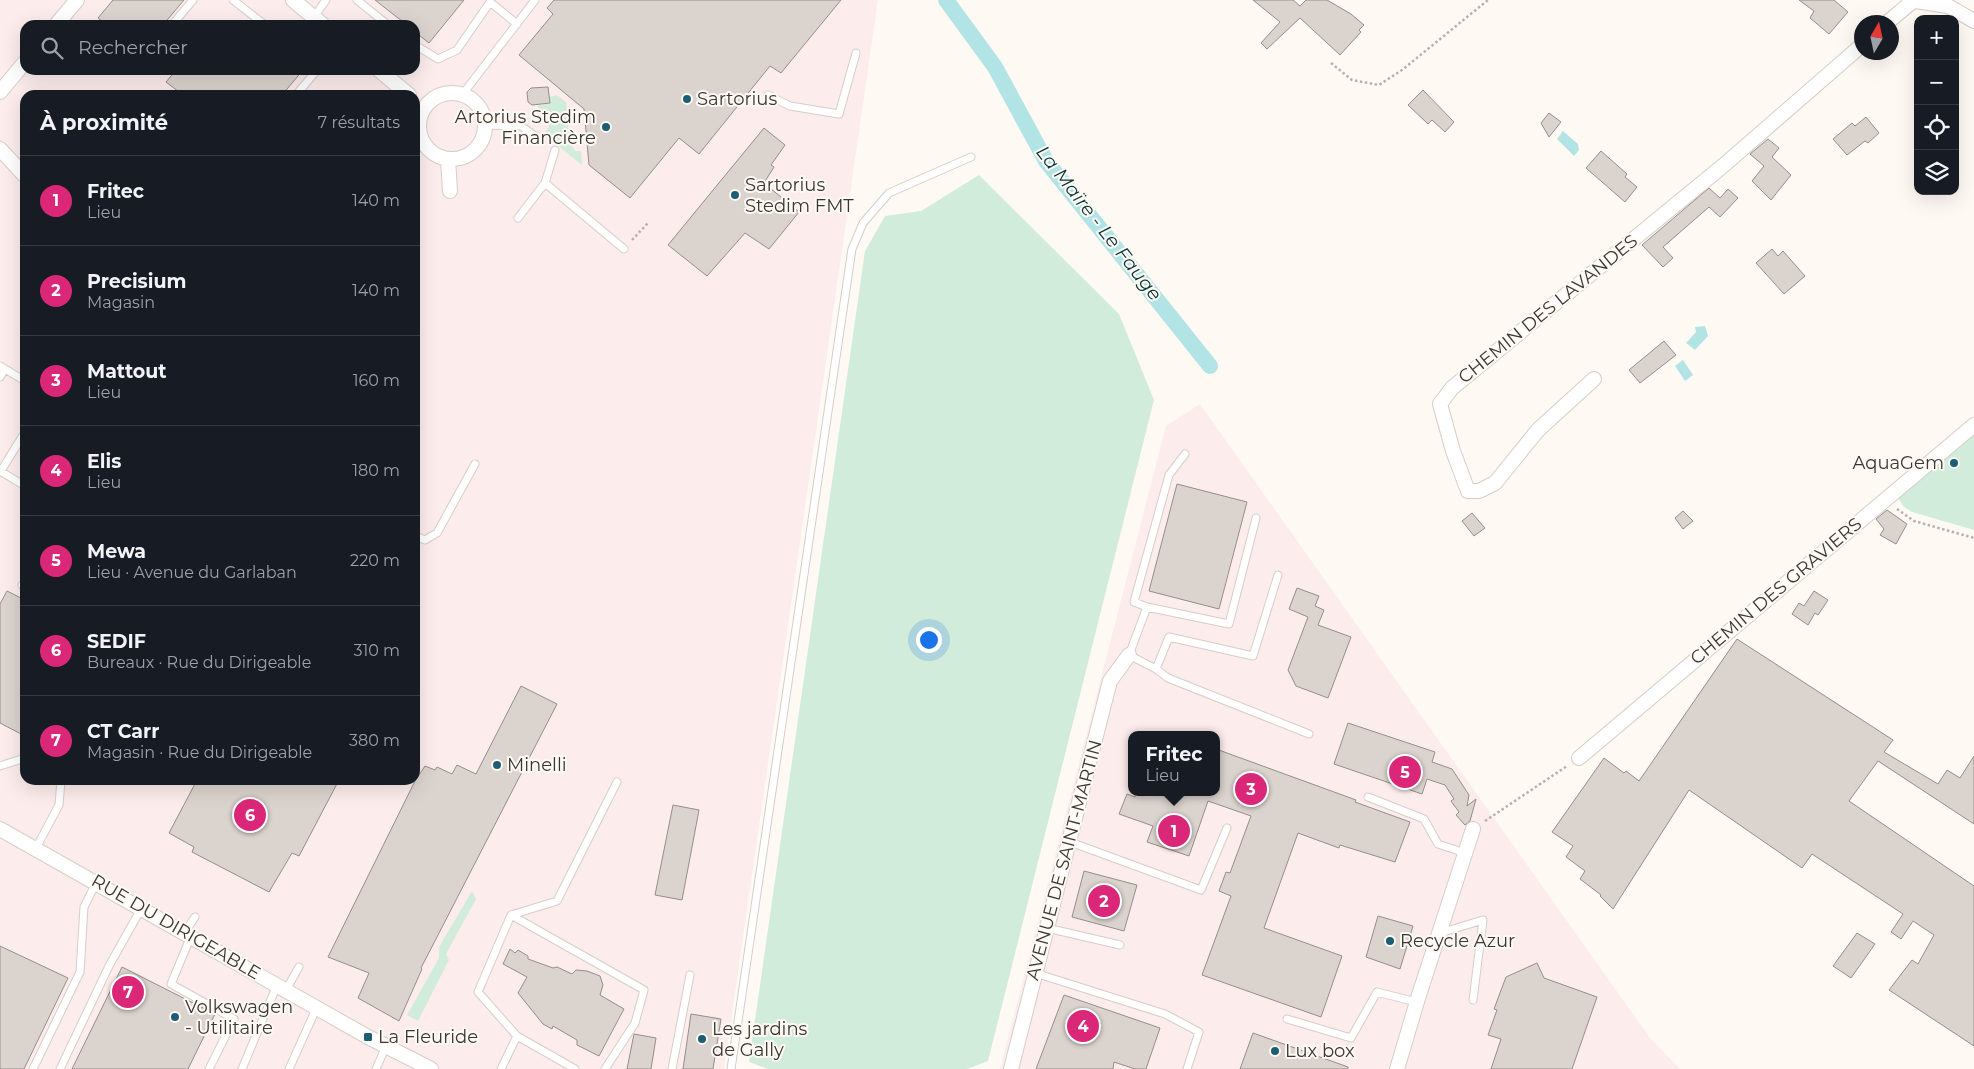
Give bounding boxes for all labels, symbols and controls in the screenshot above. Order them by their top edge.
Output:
north arrow [1854,15,1899,60]
map controls [1914,15,1959,195]
button: + [1914,15,1959,60]
search box [20,20,420,75]
icon: search [38,34,66,62]
text: Rechercher [78,36,188,59]
button: − [1914,60,1959,105]
place label: Sartorius [697,88,777,110]
marker: Sartorius [681,93,693,105]
button: locate [1914,105,1959,150]
place label: Artorius Stedim Financière [455,106,596,149]
text: À proximité [40,110,168,135]
text: 7 résultats [318,113,400,132]
marker: Artorius Stedim Financière [600,121,612,133]
water label: La Maïre - Le Fauge [1031,141,1167,305]
button: layers [1914,150,1959,195]
place label: Sartorius Stedim FMT [745,174,854,217]
text: Fritec [87,180,144,203]
marker: Sartorius Stedim FMT [729,189,741,201]
text: 1 [53,191,59,210]
text: 140 m [352,191,400,210]
text: Lieu [87,203,121,222]
street label: CHEMIN DES LAVANDES [1454,230,1642,388]
text: Precisium [87,270,186,293]
text: 2 [51,281,61,300]
text: 140 m [352,281,400,300]
text: Magasin [87,293,155,312]
text: Mattout [87,360,167,383]
text: 3 [51,371,61,390]
text: 160 m [353,371,400,390]
text: Lieu [87,383,121,402]
text: Elis [87,450,121,473]
place label: AquaGem [1852,452,1944,474]
marker: AquaGem [1948,457,1960,469]
text: 4 [50,461,62,480]
text: 180 m [352,461,400,480]
text: Lieu [87,473,121,492]
street label: CHEMIN DES GRAVIERS [1686,513,1866,669]
text: Mewa [87,540,146,563]
text: 5 [51,551,61,570]
text: 220 m [350,551,400,570]
text: Lieu · Avenue du Garlaban [87,563,297,582]
your location [916,627,942,653]
text: SEDIF [87,630,146,653]
text: 6 [51,641,61,660]
text: 310 m [353,641,400,660]
text: Bureaux · Rue du Dirigeable [87,653,311,672]
text: CT Carr [87,720,159,743]
text: 7 [51,731,61,750]
text: 380 m [349,731,400,750]
popup [1128,731,1220,796]
street label: AVENUE DE SAINT-MARTIN [1021,737,1107,983]
text: Magasin · Rue du Dirigeable [87,743,312,762]
text: Fritec [1146,743,1202,766]
pin: 5 [1389,753,1421,791]
place label: Minelli [507,754,567,776]
marker: Minelli [491,759,503,771]
text: Lieu [1146,766,1180,785]
pin: 3 [1235,770,1267,808]
pin: 6 [234,796,266,834]
pin: 1 [1158,812,1190,850]
street label: RUE DU DIRIGEABLE [87,870,265,984]
pin: 2 [1088,882,1120,920]
place label: Recycle Azur [1400,930,1515,952]
marker: Recycle Azur [1384,935,1396,947]
pin: 7 [112,973,144,1011]
place label: Volkswagen - Utilitaire [185,996,293,1039]
pin: 4 [1067,1007,1099,1045]
marker: Volkswagen - Utilitaire [169,1011,181,1023]
place label: Les jardins de Gally [712,1018,808,1061]
place label: La Fleuride [378,1026,478,1048]
marker: La Fleuride [362,1031,374,1043]
marker: Les jardins de Gally [696,1033,708,1045]
place label: Lux box [1285,1040,1355,1062]
marker: Lux box [1269,1045,1281,1057]

